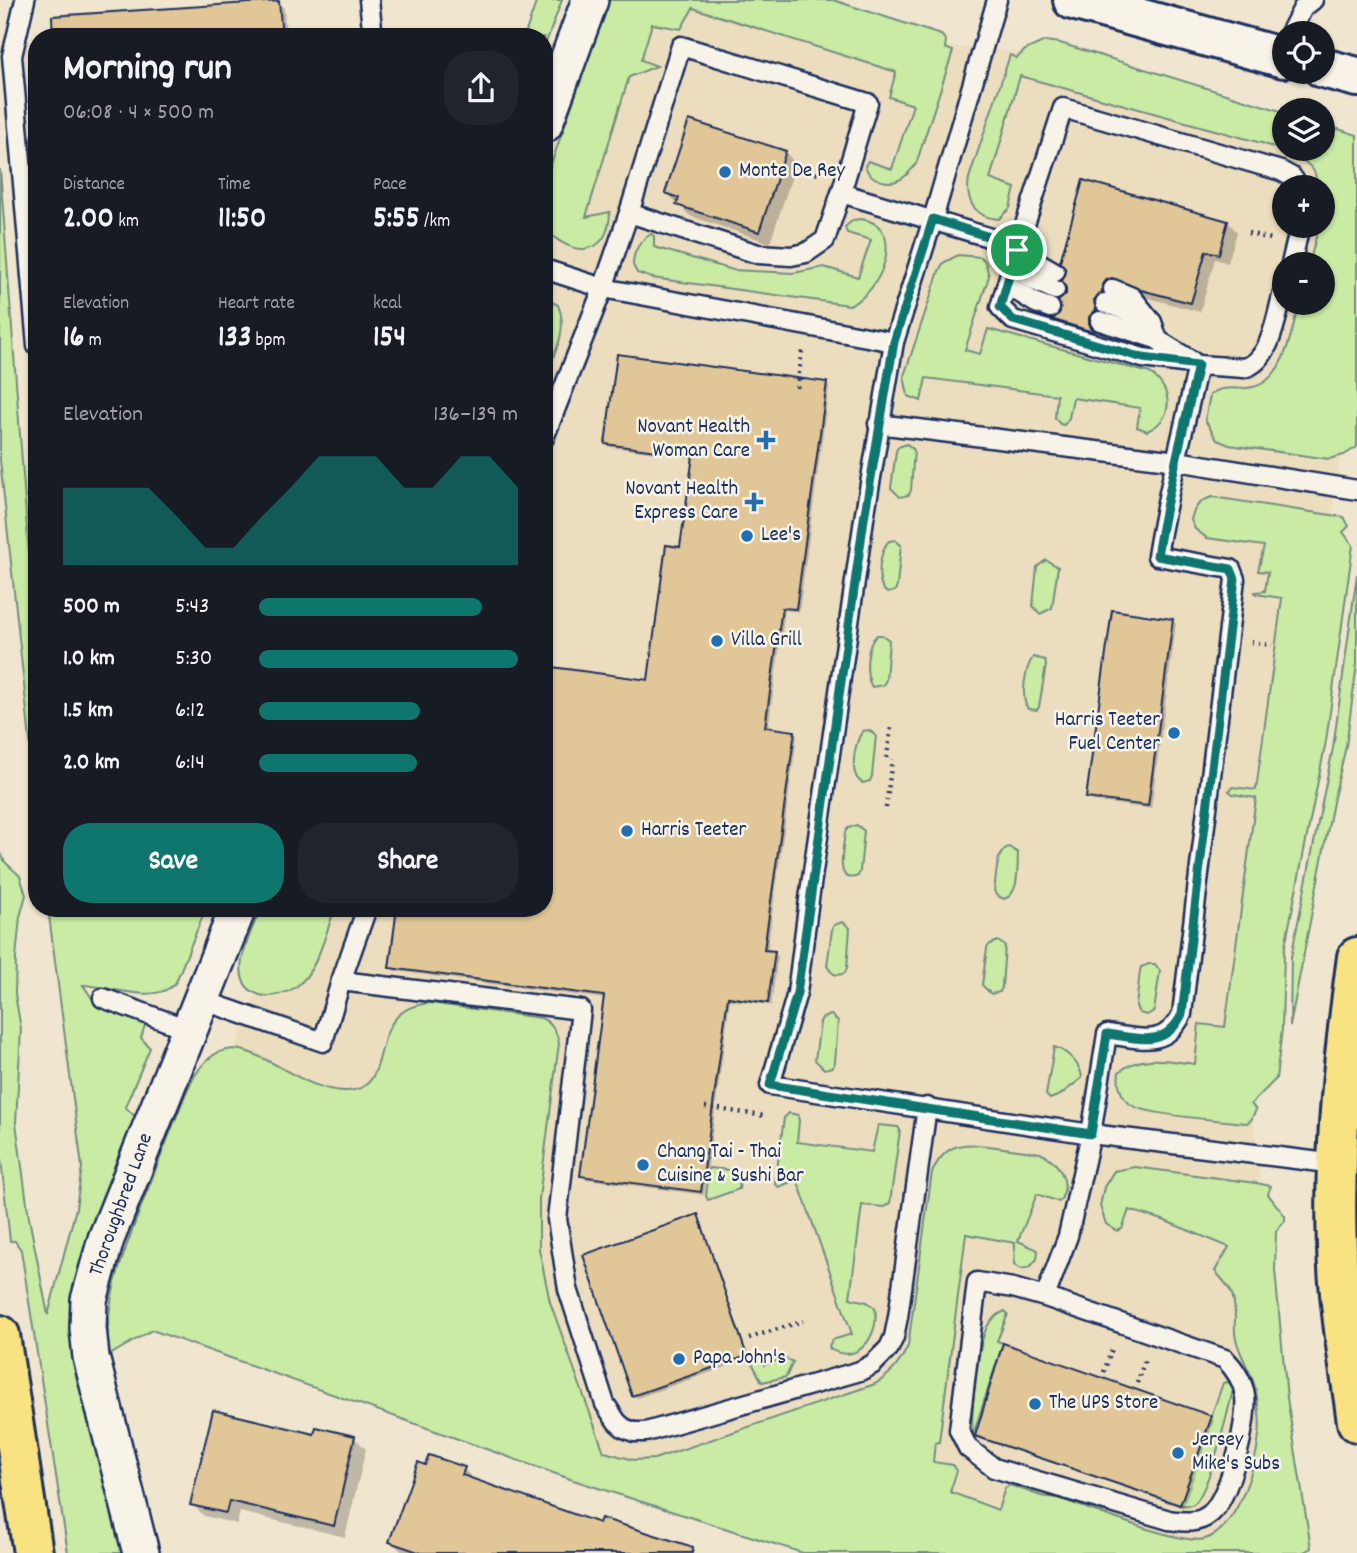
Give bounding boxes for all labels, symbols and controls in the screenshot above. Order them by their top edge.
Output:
map controls [1272,21,1335,315]
button: locate [1272,21,1335,84]
text: Morning run [63,43,232,98]
button: share [444,51,518,125]
text: 06:08 · 4 × 500 m [63,97,214,130]
button: layers [1272,98,1335,161]
place label: Monte De Rey [739,157,846,187]
marker: Monte De Rey [717,164,733,180]
text: Distance [63,172,125,199]
text: Time [218,172,251,199]
text: Pace [373,172,407,199]
button: + [1272,175,1335,238]
text: 2.00 [63,199,114,242]
text: 11:50 [218,199,266,242]
text: 5:55 [373,199,420,242]
text: km [114,209,139,236]
text: /km [420,209,450,236]
pin [987,220,1047,280]
icon: arrive [998,231,1036,269]
button: − [1272,252,1335,315]
text: Elevation [63,291,129,318]
text: Heart rate [218,291,295,318]
text: kcal [373,291,402,318]
text: 16 [63,318,84,361]
text: 133 [218,318,251,361]
text: 154 [373,318,406,361]
text: m [84,328,102,355]
text: bpm [251,328,286,355]
text: Elevation [63,399,143,432]
text: 136–139 m [433,399,518,432]
place label: Novant Health Woman Care [637,413,750,467]
marker: Novant Health Woman Care [756,430,776,450]
place label: Novant Health Express Care [625,475,738,529]
marker: Novant Health Express Care [744,492,764,512]
place label: Lee's [761,521,801,551]
marker: Lee's [739,528,755,544]
text: 500 m [63,591,120,624]
text: 5:43 [175,591,209,624]
place label: Villa Grill [731,626,802,656]
marker: Villa Grill [709,633,725,649]
text: 1.0 km [63,643,115,676]
text: 5:30 [175,643,212,676]
text: 1.5 km [63,695,113,728]
text: 6:12 [175,695,205,728]
place label: Harris Teeter Fuel Center [1055,706,1160,760]
marker: Harris Teeter Fuel Center [1166,725,1182,741]
text: 2.0 km [63,747,120,780]
text: 6:14 [175,747,205,780]
place label: Harris Teeter [641,816,747,846]
button: Save [63,823,284,903]
button: Share [298,823,518,903]
marker: Harris Teeter [619,823,635,839]
street label: Thoroughbred Lane [82,1129,162,1281]
place label: Chang Tai - Thai Cuisine & Sushi Bar [657,1138,804,1192]
marker: Chang Tai - Thai Cuisine & Sushi Bar [635,1157,651,1173]
place label: Papa John's [693,1344,786,1374]
marker: Papa John's [671,1351,687,1367]
place label: The UPS Store [1049,1389,1158,1419]
marker: The UPS Store [1027,1396,1043,1412]
place label: Jersey Mike's Subs [1192,1426,1280,1480]
marker: Jersey Mike's Subs [1170,1445,1186,1461]

